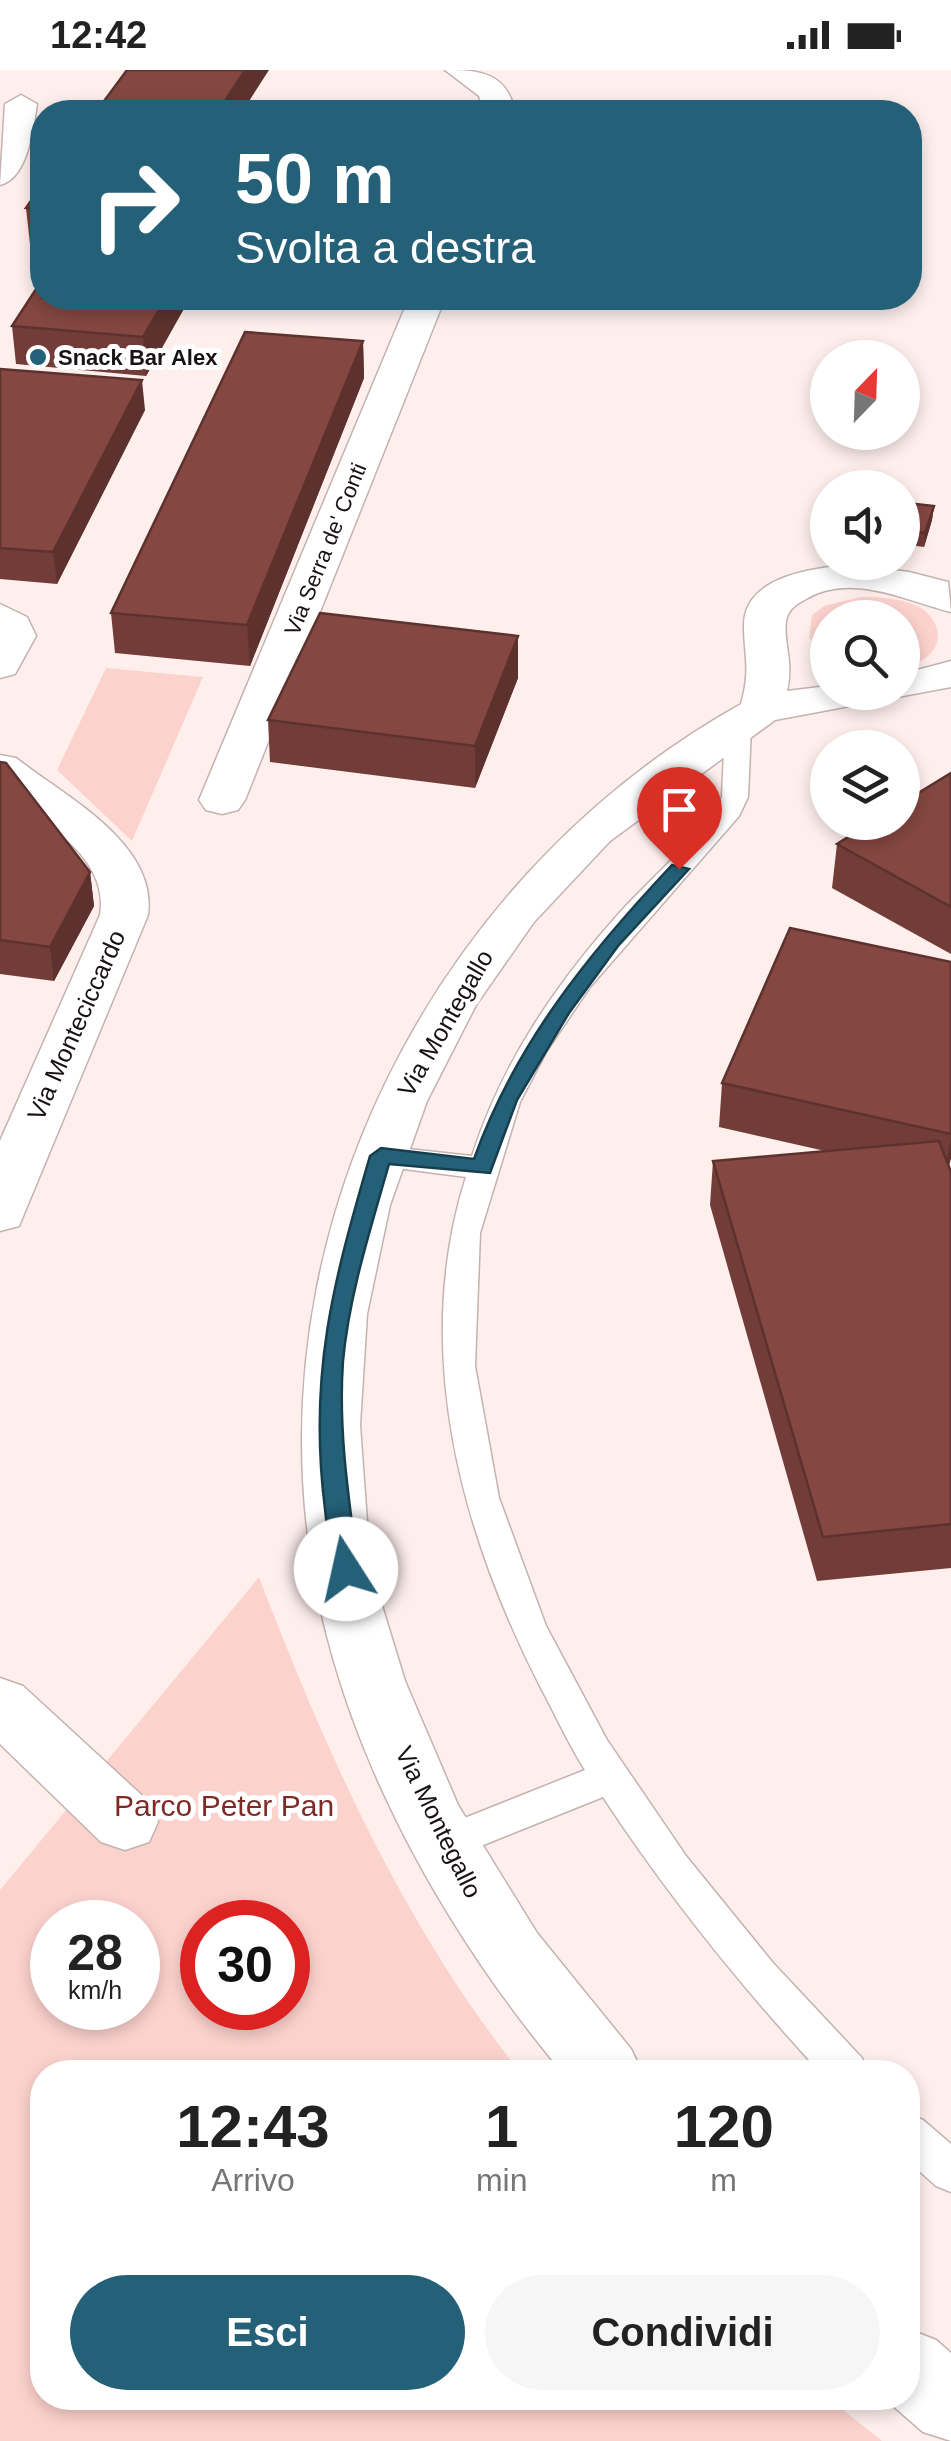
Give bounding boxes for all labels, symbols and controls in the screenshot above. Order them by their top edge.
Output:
text: 12:42 [50,14,147,56]
icon: right [70,140,200,270]
text: 50 m [235,140,395,218]
text: Svolta a destra [235,222,535,273]
north arrow [810,340,920,450]
map controls [810,340,920,840]
place label: Snack Bar Alex [58,345,218,370]
marker: Snack Bar Alex [27,346,49,368]
street label: Via Serra de' Conti [279,459,371,639]
button: sound [810,470,920,580]
button: search [810,600,920,710]
button: layers [810,730,920,840]
pin [637,767,722,870]
icon: arrive [652,782,707,837]
street label: Via Monteciccardo [21,926,131,1124]
street label: Via Montegallo [392,945,498,1101]
position arrow [294,1517,398,1621]
street label: Via Montegallo [390,1742,488,1902]
park label: Parco Peter Pan [114,1789,334,1822]
speed limit sign: 30 [180,1900,310,2030]
text: 28 [67,1925,123,1981]
text: km/h [68,1976,122,2004]
text: 12:43 [176,2093,330,2160]
text: 1 [485,2093,518,2160]
text: 120 [674,2093,774,2160]
text: Arrivo [211,2162,295,2198]
text: min [476,2162,527,2198]
text: m [710,2162,737,2198]
button: Esci [70,2275,465,2390]
button: Condividi [485,2275,880,2390]

